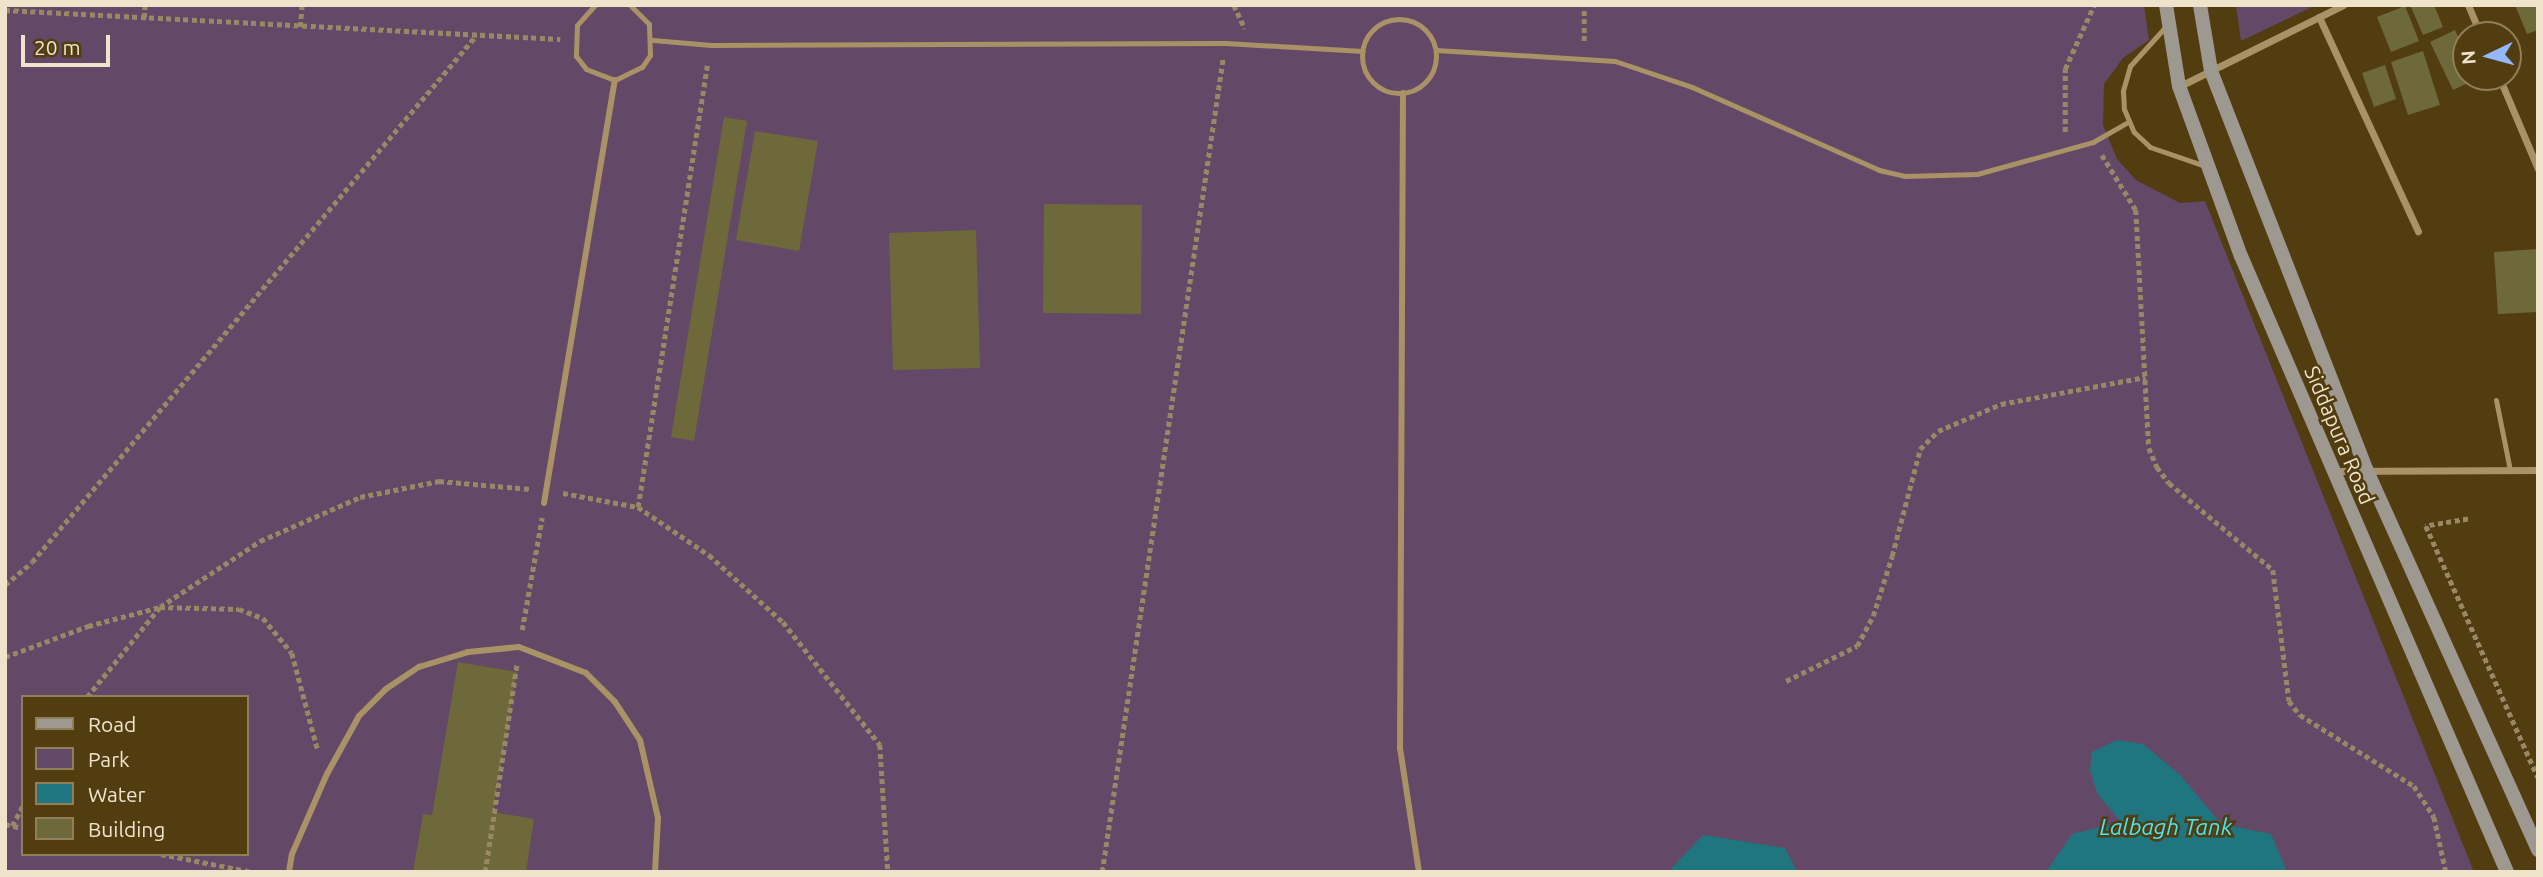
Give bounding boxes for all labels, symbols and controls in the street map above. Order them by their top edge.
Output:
scale bar [24,21,114,65]
north arrow [2452,21,2522,91]
text: 20 m [34,35,81,59]
text: N [2456,50,2480,66]
street label: Siddapura Road [2300,362,2380,508]
legend [21,695,248,856]
text: Road [88,712,136,736]
text: Park [88,747,130,771]
text: Water [88,782,146,806]
water label: Lalbagh Tank [2100,813,2232,841]
text: Building [88,817,165,841]

